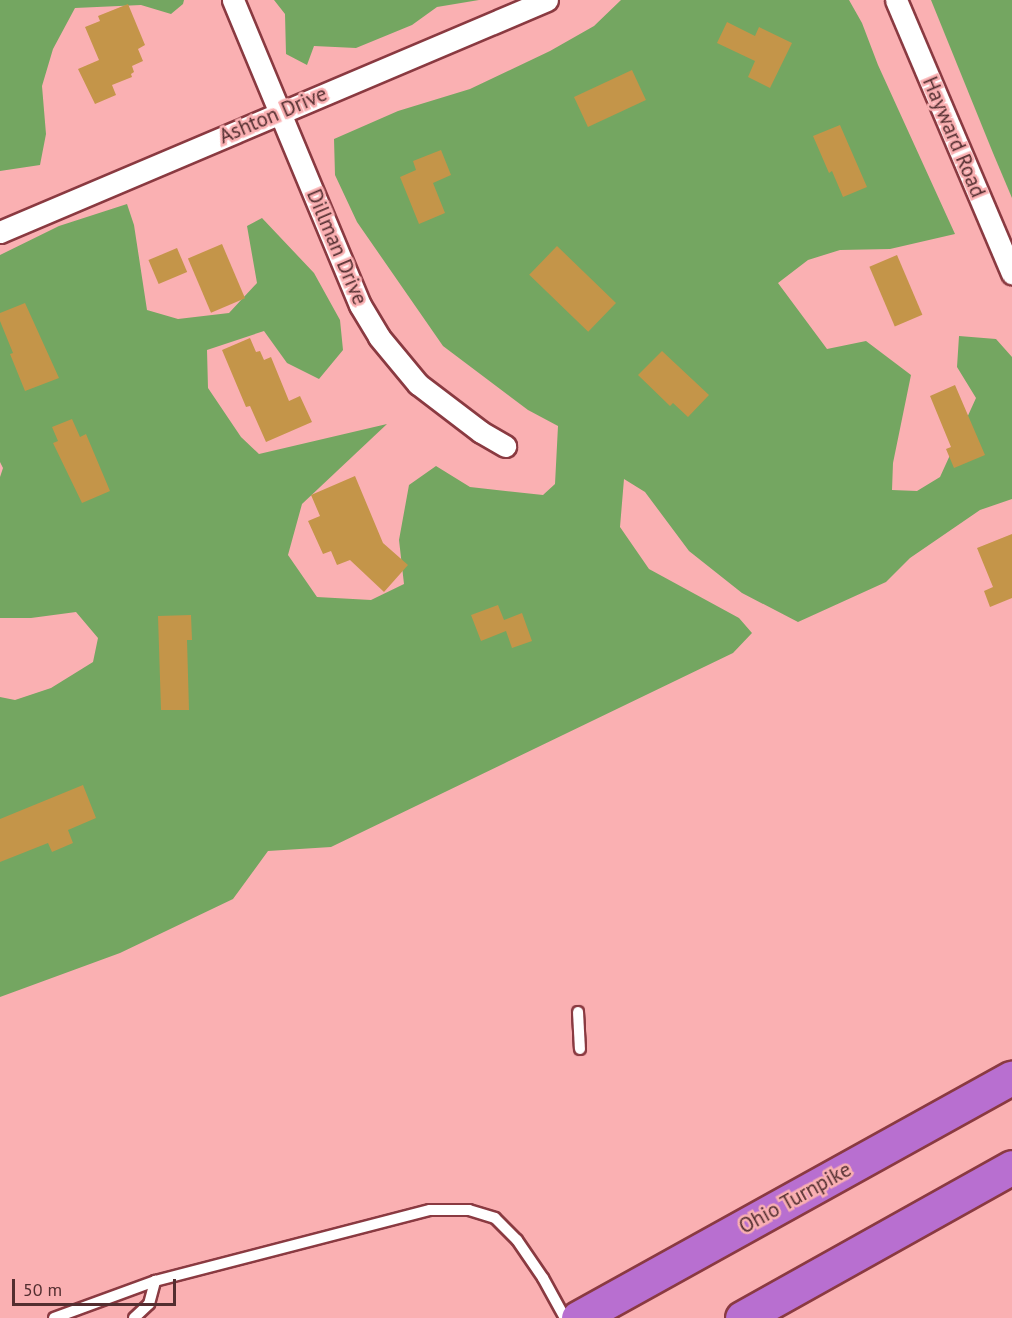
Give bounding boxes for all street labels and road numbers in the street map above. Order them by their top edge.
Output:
street label: Hayward Road [917,73,991,201]
street label: Ashton Drive [215,81,331,149]
street label: Dillman Drive [301,185,373,309]
street label: Ohio Turnpike [734,1157,856,1239]

